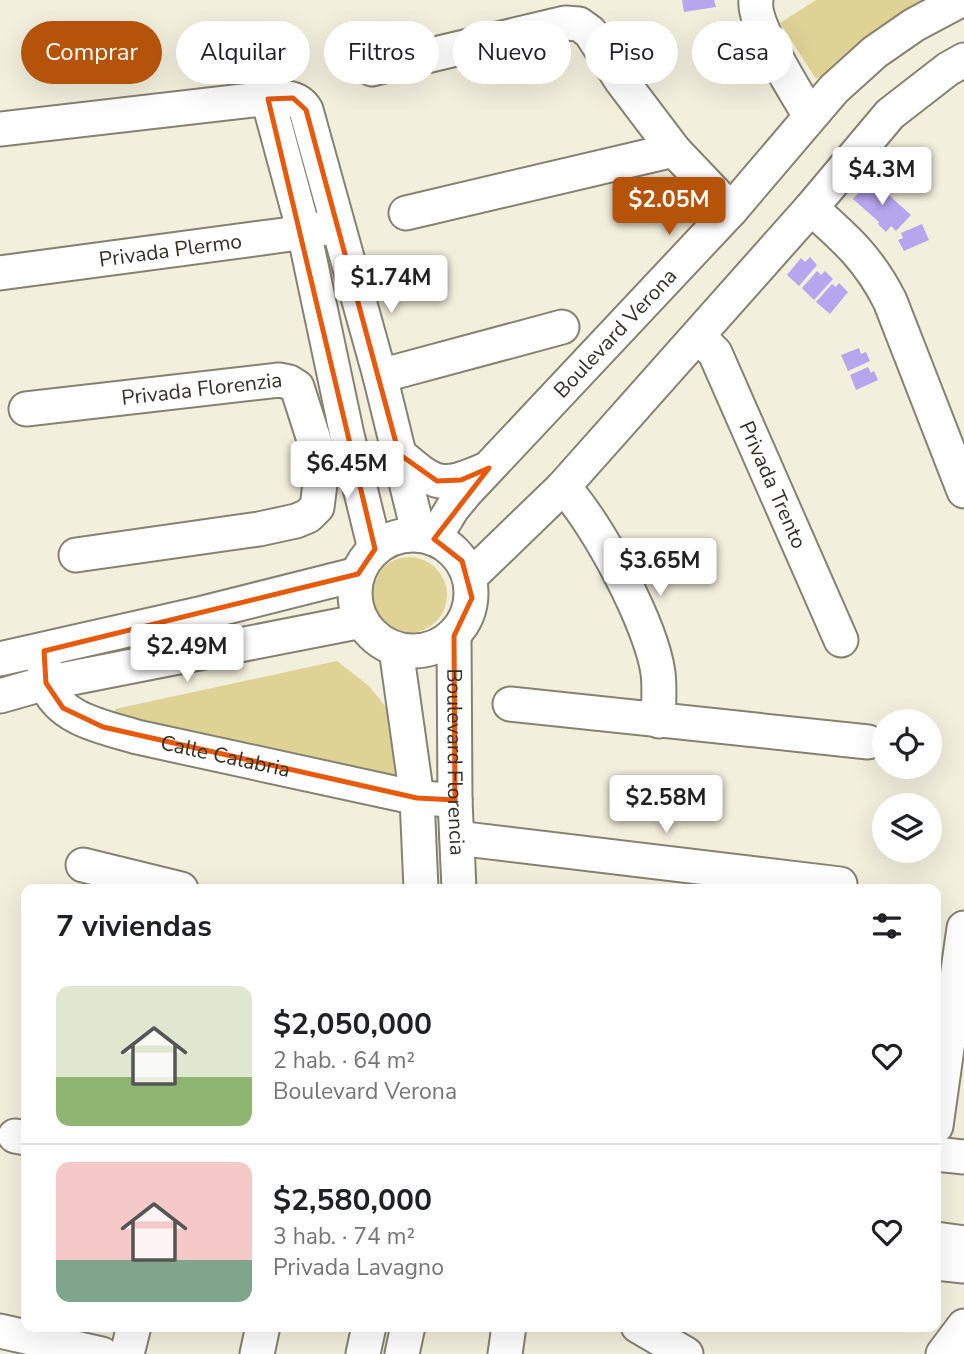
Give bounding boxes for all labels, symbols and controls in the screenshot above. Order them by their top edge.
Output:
chip: Comprar [21,21,162,84]
chip: Alquilar [176,21,310,84]
chip: Filtros [324,21,439,84]
chip: Nuevo [453,21,571,84]
chip: Piso [585,21,678,84]
chip: Casa [692,21,793,84]
pin: $4.3M [833,148,931,207]
text: $4.3M [848,154,916,185]
pin: $2.05M [612,177,726,237]
text: $2.05M [629,184,709,215]
street label: Privada Plermo [97,227,244,274]
pin: $1.74M [334,256,448,315]
text: $1.74M [351,262,431,293]
street label: Boulevard Verona [547,262,683,404]
street label: Privada Florenzia [120,366,284,412]
street label: Privada Trento [733,417,813,553]
pin: $6.45M [290,442,404,501]
text: $6.45M [307,448,387,479]
pin: $3.65M [603,538,717,598]
text: $3.65M [620,545,700,576]
pin: $2.49M [130,624,244,684]
text: $2.49M [147,631,227,662]
street label: Boulevard Florencia [440,668,471,856]
map controls [872,709,942,863]
button: locate [872,709,942,779]
street label: Calle Calabria [158,729,293,784]
pin: $2.58M [609,776,723,835]
text: $2.58M [626,782,706,813]
button: layers [872,793,942,863]
text: 7 viviendas [56,906,212,947]
icon: filters [868,907,906,945]
text: $2,050,000 [273,1004,432,1045]
icon: home [112,1014,196,1098]
icon: heart [868,1037,906,1075]
text: 2 hab. · 64 m² [273,1045,415,1076]
text: Boulevard Verona [273,1076,457,1107]
text: $2,580,000 [273,1180,432,1221]
icon: home [112,1190,196,1274]
icon: heart [868,1213,906,1251]
text: 3 hab. · 74 m² [273,1221,415,1252]
text: Privada Lavagno [273,1252,444,1283]

